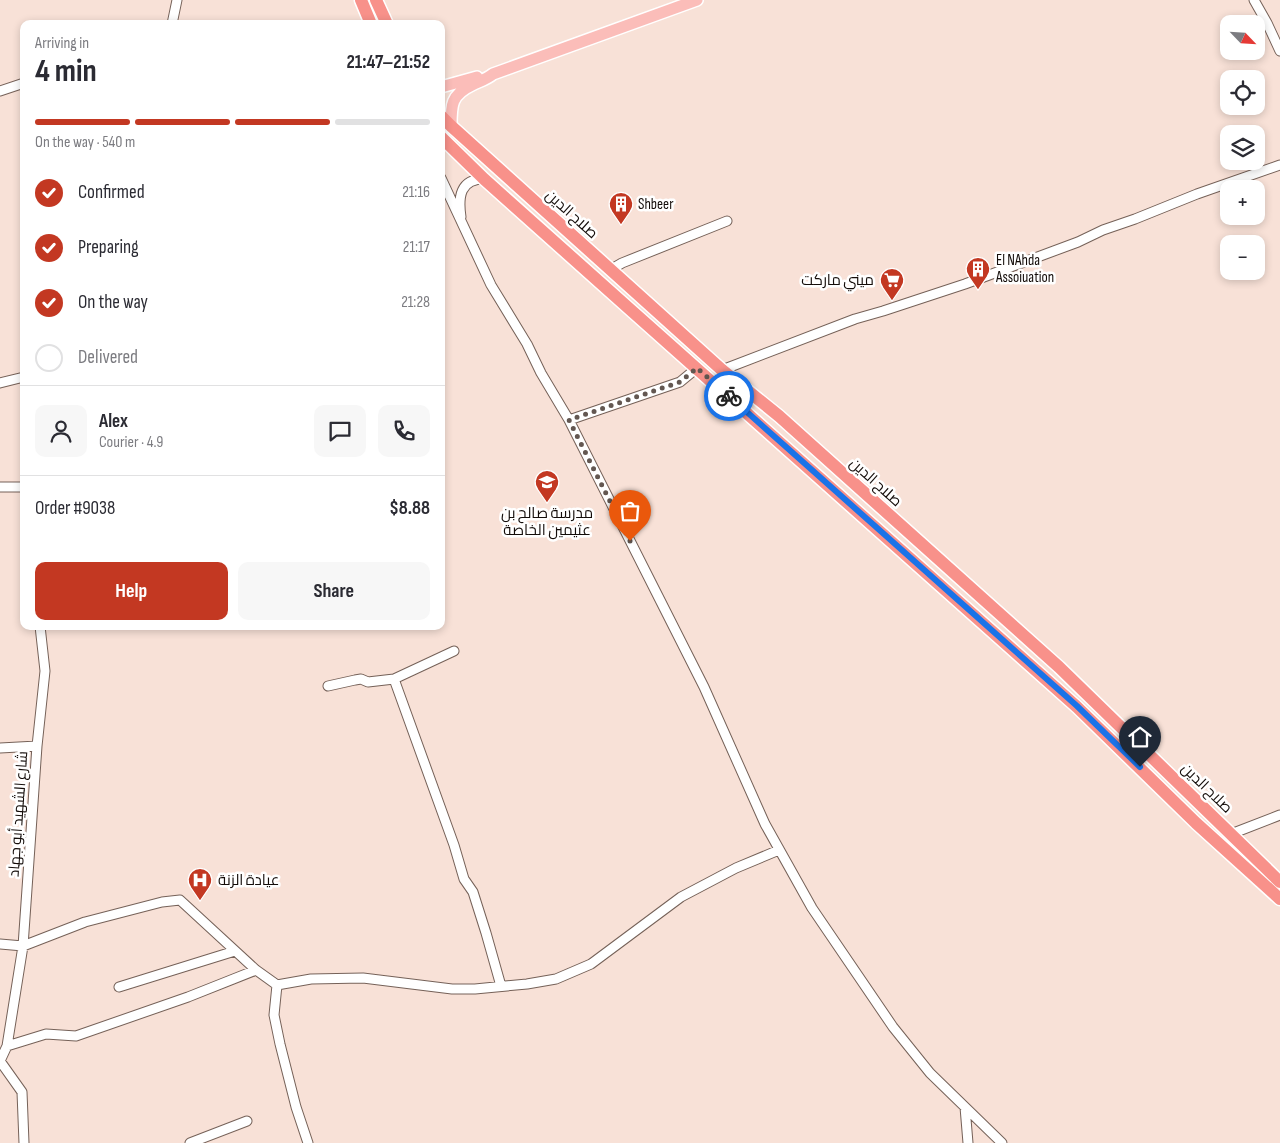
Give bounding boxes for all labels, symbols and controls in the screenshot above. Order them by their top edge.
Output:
north arrow [1220,15,1265,60]
map controls [1220,15,1265,280]
text: Arriving in [35,34,89,53]
text: 21:47–21:52 [346,51,430,74]
text: 4 min [35,52,97,91]
button: locate [1220,70,1265,115]
button: layers [1220,125,1265,170]
text: On the way · 540 m [35,133,135,152]
icon: check [35,179,63,207]
button: + [1220,180,1265,225]
text: Confirmed [78,181,145,204]
text: 21:16 [402,183,430,202]
street label: صلاح الدين [541,186,602,244]
building icon: Shbeer [608,191,634,225]
place label: Shbeer [638,195,674,214]
icon: check [35,234,63,262]
button: − [1220,235,1265,280]
text: Preparing [78,236,139,259]
text: 21:17 [403,238,430,257]
place label: El NAhda Assoiuation [995,251,1054,287]
building icon: El NAhda Assoiuation [965,256,991,290]
supermarket icon: ميني ماركت [879,267,905,301]
place label: ميني ماركت [801,271,874,292]
icon: check [35,289,63,317]
text: On the way [78,291,148,314]
text: 21:28 [401,293,430,312]
text: Delivered [78,346,138,369]
courier [704,371,754,421]
icon: bike [715,382,743,410]
button: person [35,405,87,457]
button: chat [314,405,366,457]
button: phone [378,405,430,457]
text: Alex [99,410,128,433]
text: Courier · 4.9 [99,433,163,452]
street label: صلاح الدين [845,454,906,512]
school or university icon: مدرسة صالح بن عثيمين الخاصة [534,469,560,503]
pin [609,490,651,541]
text: Order #9038 [35,497,115,520]
text: $8.88 [389,497,430,520]
icon: bag [616,497,644,525]
place label: مدرسة صالح بن عثيمين الخاصة [501,504,593,540]
button: Help [35,562,228,620]
button: Share [238,562,430,620]
pin [1119,716,1161,767]
icon: home [1126,723,1154,751]
street label: شارع الشهيد أبو جهاد [4,750,33,878]
street label: صلاح الدين [1176,759,1236,818]
hospital icon: عيادة الزنة [187,867,213,901]
place label: عيادة الزنة [218,871,279,890]

